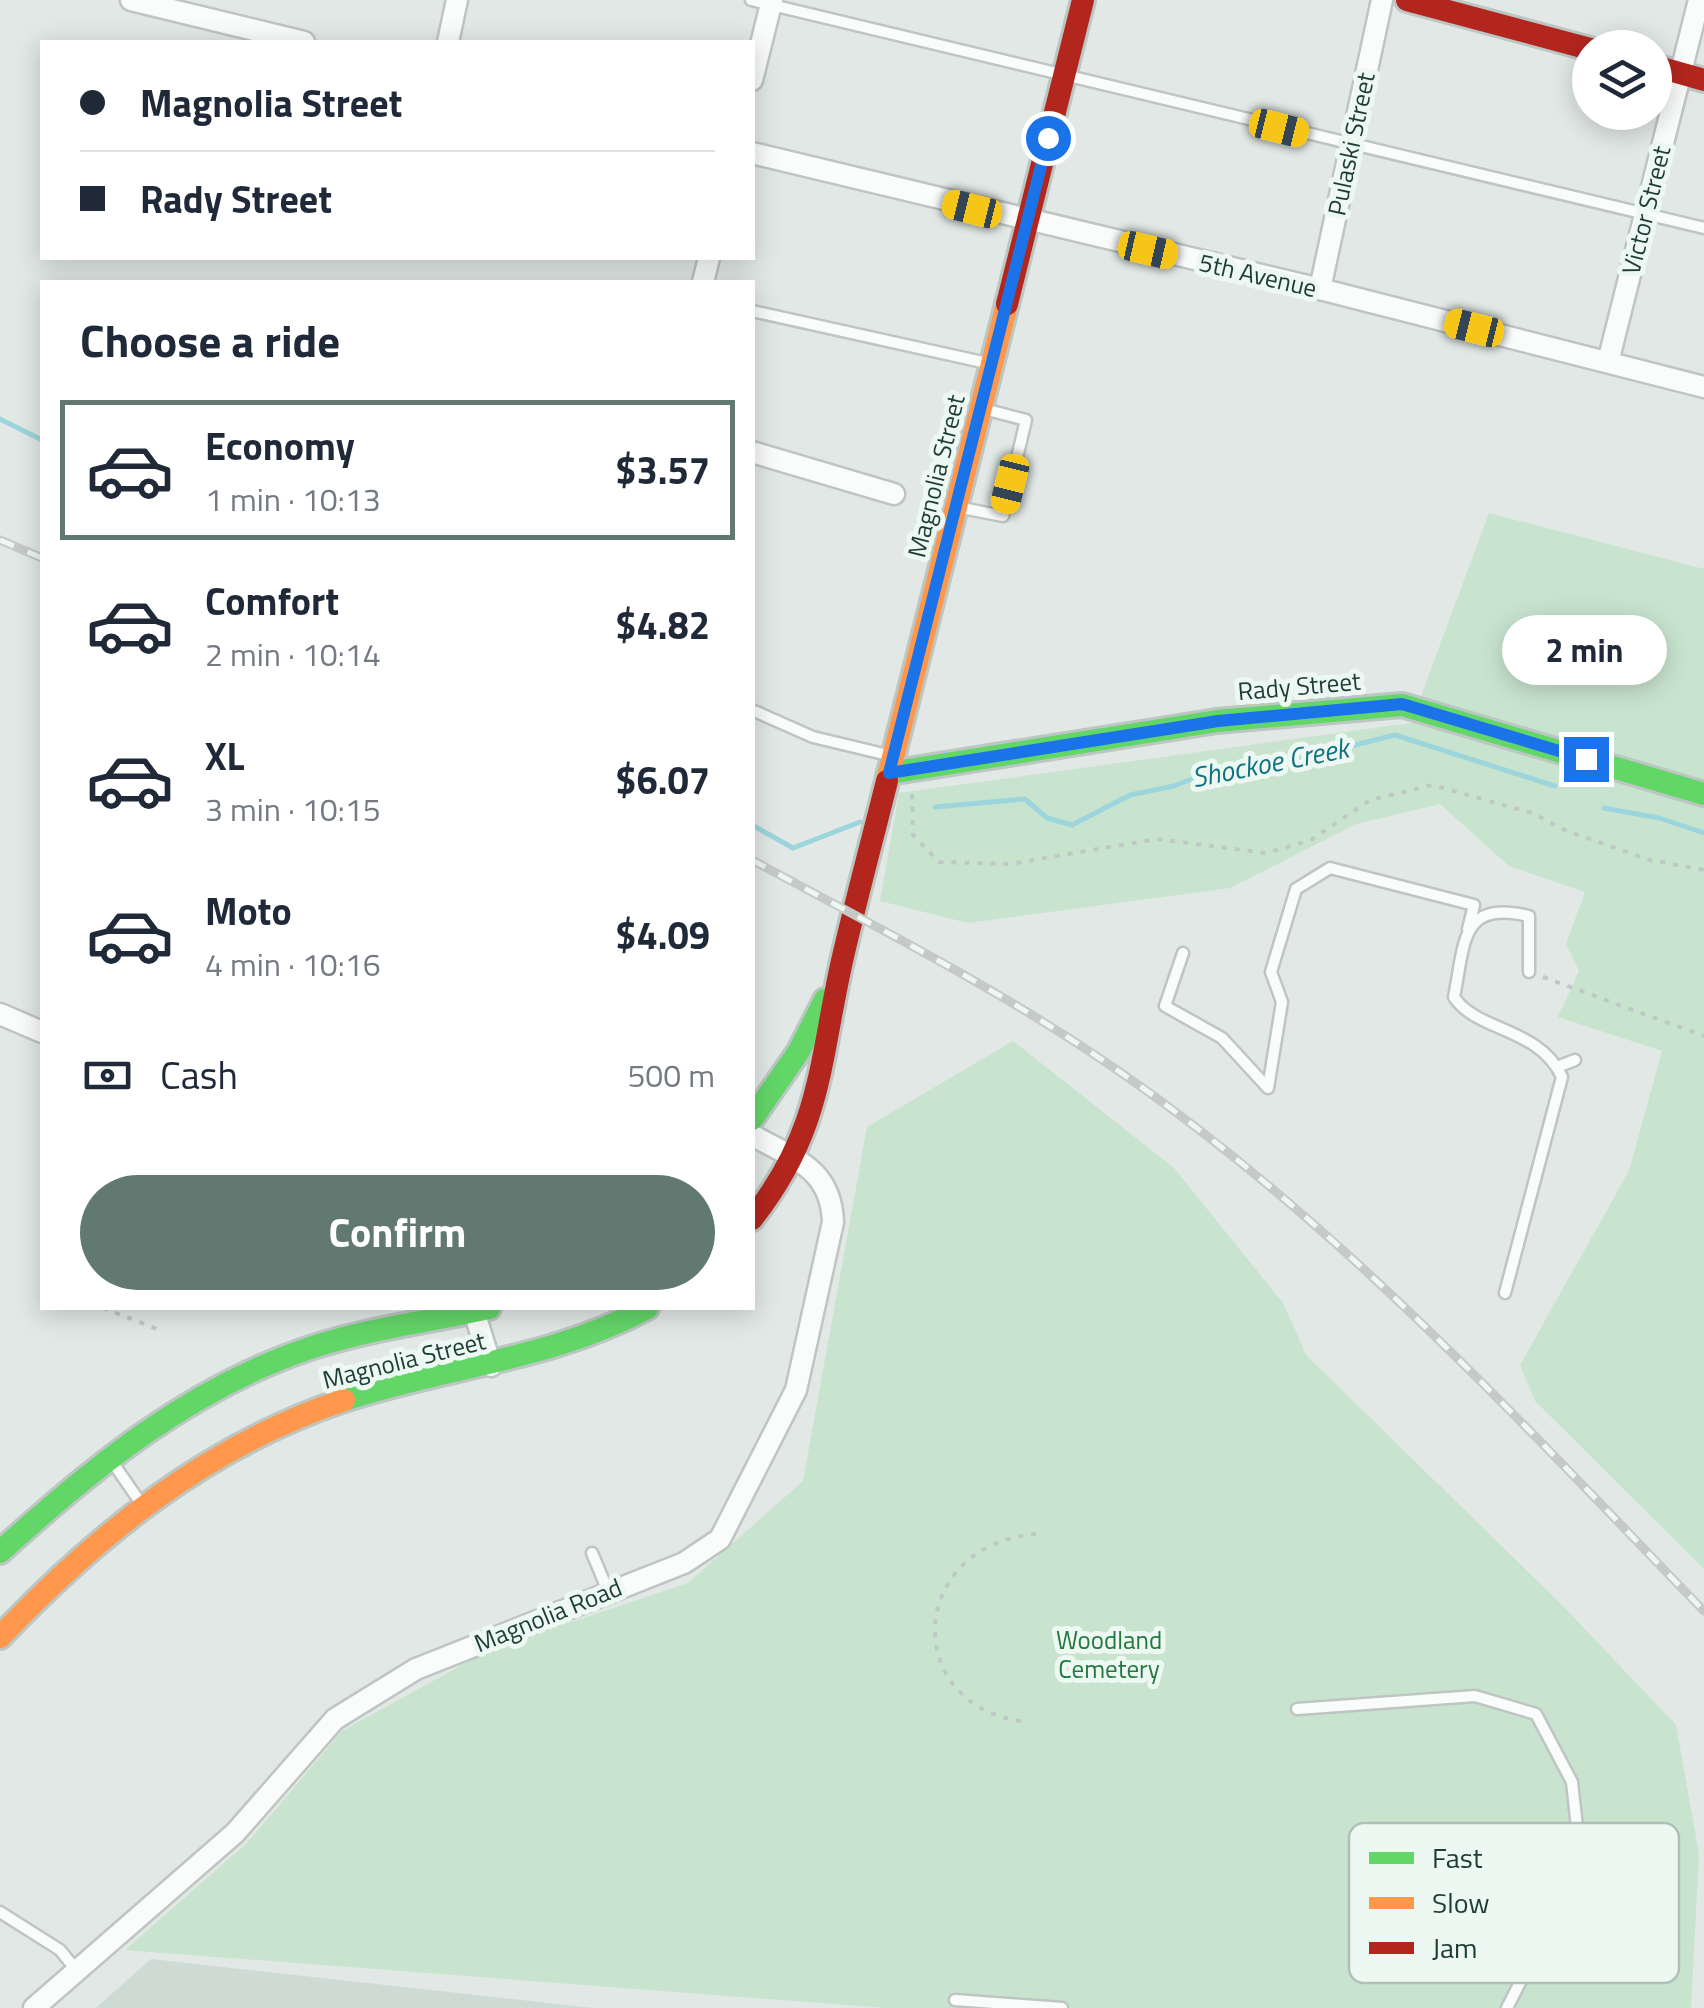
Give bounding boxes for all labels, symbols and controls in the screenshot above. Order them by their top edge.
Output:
map controls [1572,30,1672,130]
button: layers [1572,30,1672,130]
street label: Pulaski Street [1317,69,1385,219]
text: Magnolia Street [140,74,402,132]
car [1246,106,1312,150]
route start [1026,116,1071,161]
street label: Victor Street [1612,141,1680,278]
text: Rady Street [140,170,332,228]
car [939,187,1005,231]
car [1115,229,1181,271]
street label: 5th Avenue [1195,243,1321,307]
text: Choose a ride [80,306,340,374]
car [1441,306,1507,350]
street label: Magnolia Street [897,390,975,561]
text: Economy [205,417,355,475]
icon: car [85,425,175,515]
text: $3.57 [615,441,710,499]
car [988,451,1032,517]
text: 1 min · 10:13 [205,475,381,523]
text: Comfort [205,572,339,630]
icon: car [85,580,175,670]
text: $4.82 [615,596,710,654]
callout: 2 min [1504,614,1668,684]
text: 2 min [1546,626,1623,674]
text: 2 min · 10:14 [205,630,381,678]
street label: Rady Street [1236,662,1362,710]
water label: Shockoe Creek [1188,725,1356,798]
text: XL [205,727,245,785]
icon: car [85,735,175,825]
route end [1564,737,1609,782]
text: $6.07 [615,751,710,809]
text: 3 min · 10:15 [205,785,381,833]
text: Moto [205,882,292,940]
icon: car [85,890,175,980]
text: $4.09 [615,906,710,964]
text: 4 min · 10:16 [205,940,381,988]
text: Cash [160,1046,238,1104]
icon: cash [80,1048,135,1103]
text: 500 m [627,1051,715,1099]
button: Confirm [80,1175,715,1290]
street label: Magnolia Street [319,1321,490,1399]
street label: Magnolia Road [468,1568,628,1662]
park label: Woodland Cemetery [1056,1621,1162,1688]
legend [1349,1823,1679,1983]
text: Fast [1432,1836,1483,1879]
text: Slow [1432,1881,1490,1924]
text: Jam [1432,1926,1478,1969]

